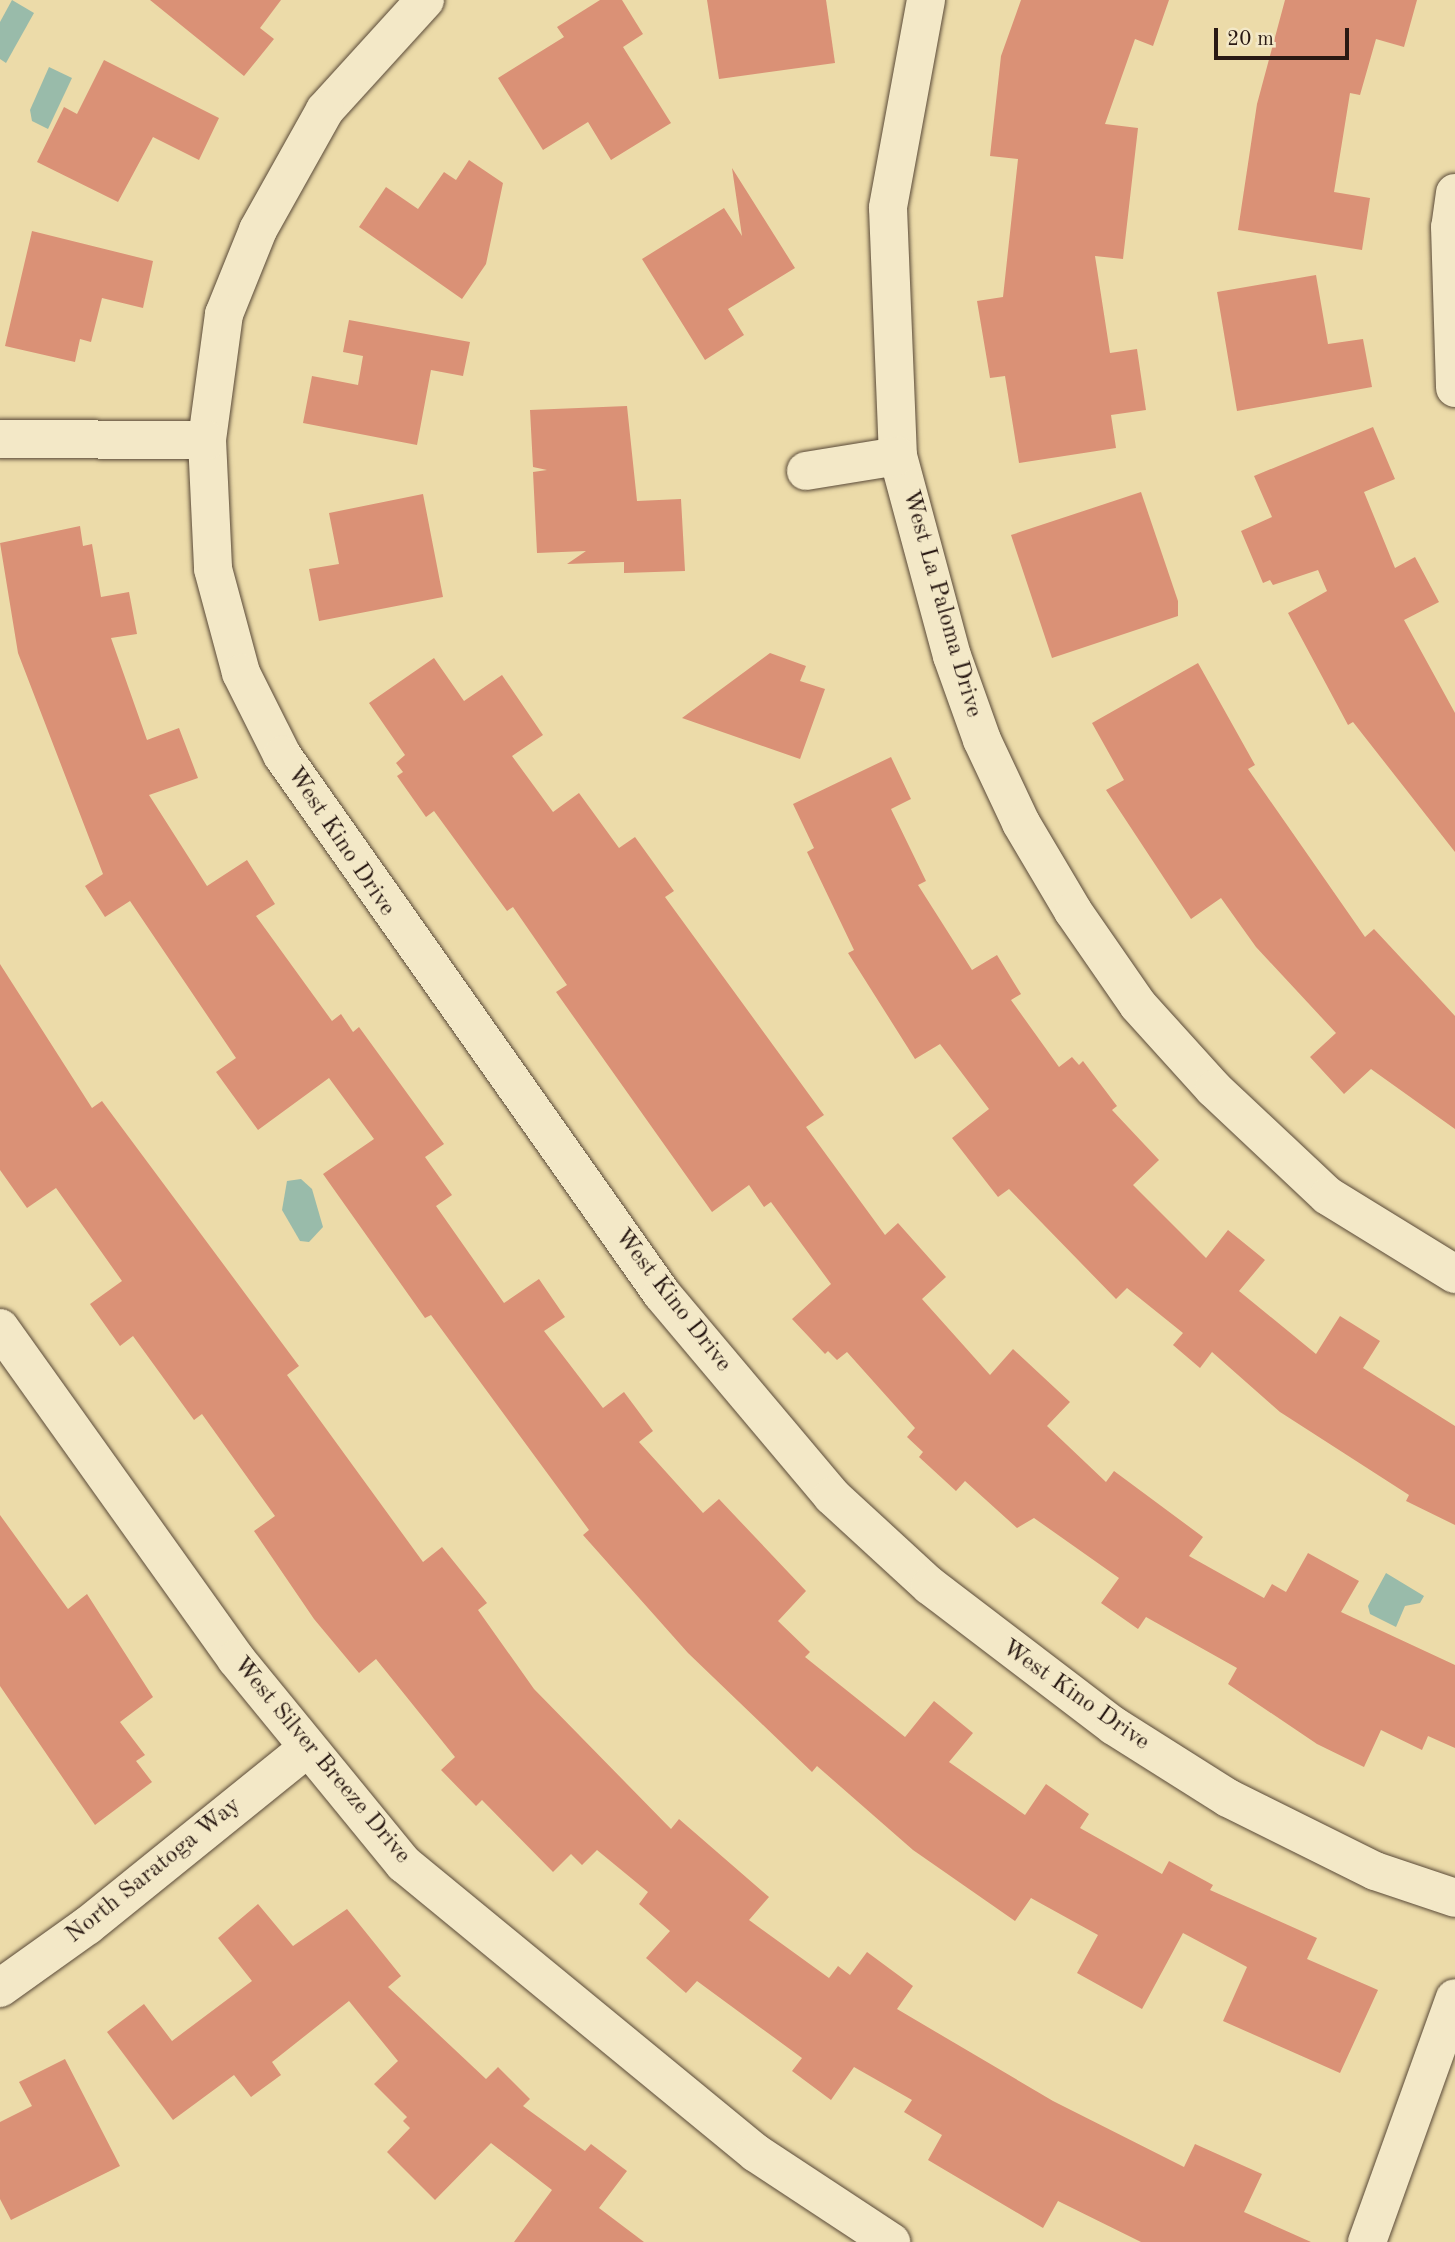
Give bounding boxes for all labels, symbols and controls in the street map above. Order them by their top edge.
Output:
scale bar [1217,14,1352,58]
text: 20 m [1227,29,1274,50]
street label: West La Paloma Drive [895,487,987,721]
street label: West Kino Drive [279,762,401,922]
street label: West Kino Drive [607,1224,737,1378]
street label: West Kino Drive [996,1634,1154,1758]
street label: West Silver Breeze Drive [226,1652,416,1870]
street label: North Saratoga Way [61,1792,247,1950]

